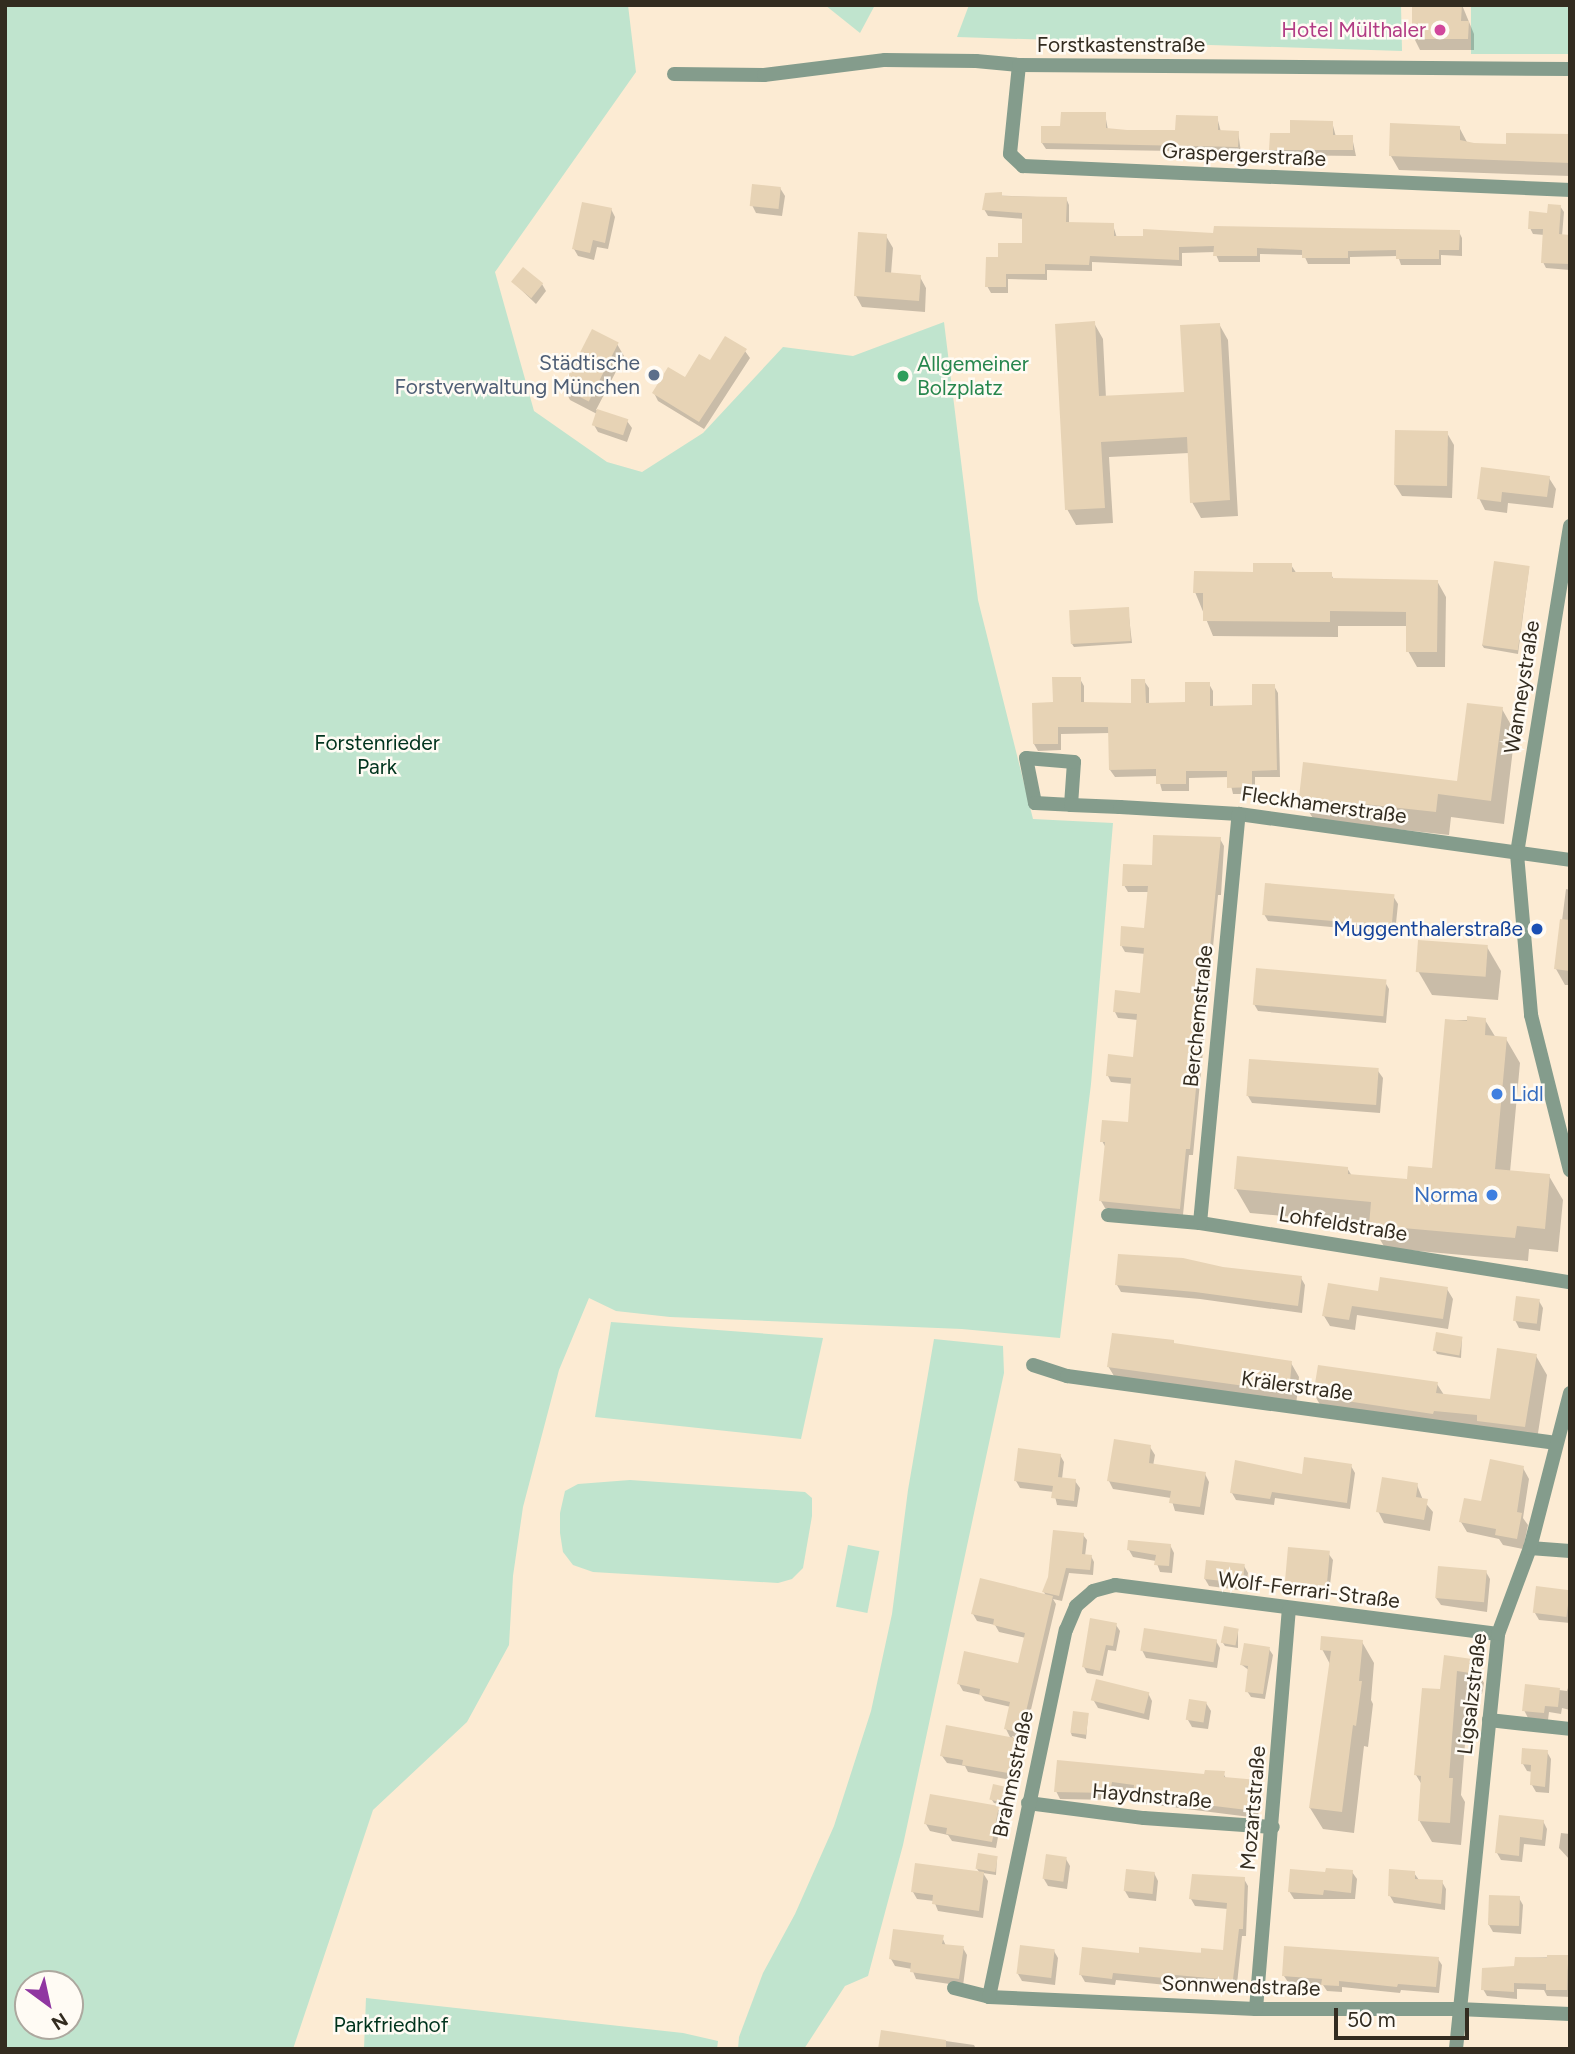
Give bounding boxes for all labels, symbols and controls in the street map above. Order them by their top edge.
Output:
place label: Hotel Mülthaler [1281,17,1426,43]
marker: Hotel Mülthaler [1432,22,1448,38]
street label: Forstkastenstraße [1037,32,1205,58]
street label: Graspergerstraße [1161,138,1327,172]
place label: Städtische Forstverwaltung München [395,350,640,400]
place label: Allgemeiner Bolzplatz [917,351,1029,401]
marker: Städtische Forstverwaltung München [646,367,662,383]
marker: Allgemeiner Bolzplatz [895,368,911,384]
street label: Wanneystraße [1499,619,1545,755]
park label: Forstenrieder Park [314,730,440,780]
street label: Fleckhamerstraße [1240,781,1408,829]
place label: Muggenthalerstraße [1333,916,1523,942]
marker: Muggenthalerstraße [1529,921,1545,937]
street label: Berchemstraße [1178,944,1218,1088]
place label: Lidl [1511,1081,1544,1107]
marker: Lidl [1489,1086,1505,1102]
place label: Norma [1414,1182,1478,1208]
marker: Norma [1484,1187,1500,1203]
street label: Lohfeldstraße [1277,1201,1409,1247]
street label: Krälerstraße [1240,1366,1354,1406]
street label: Wolf-Ferrari-Straße [1217,1566,1401,1614]
street label: Ligsalzstraße [1452,1632,1492,1756]
street label: Brahmsstraße [987,1708,1039,1840]
street label: Mozartstraße [1235,1745,1271,1871]
street label: Haydnstraße [1091,1778,1213,1814]
north arrow [14,1970,84,2040]
street label: Sonnwendstraße [1161,1971,1321,2001]
scale bar [1337,1994,1472,2038]
text: 50 m [1347,2007,1396,2032]
text: N [47,2008,72,2035]
park label: Parkfriedhof [333,2012,449,2038]

